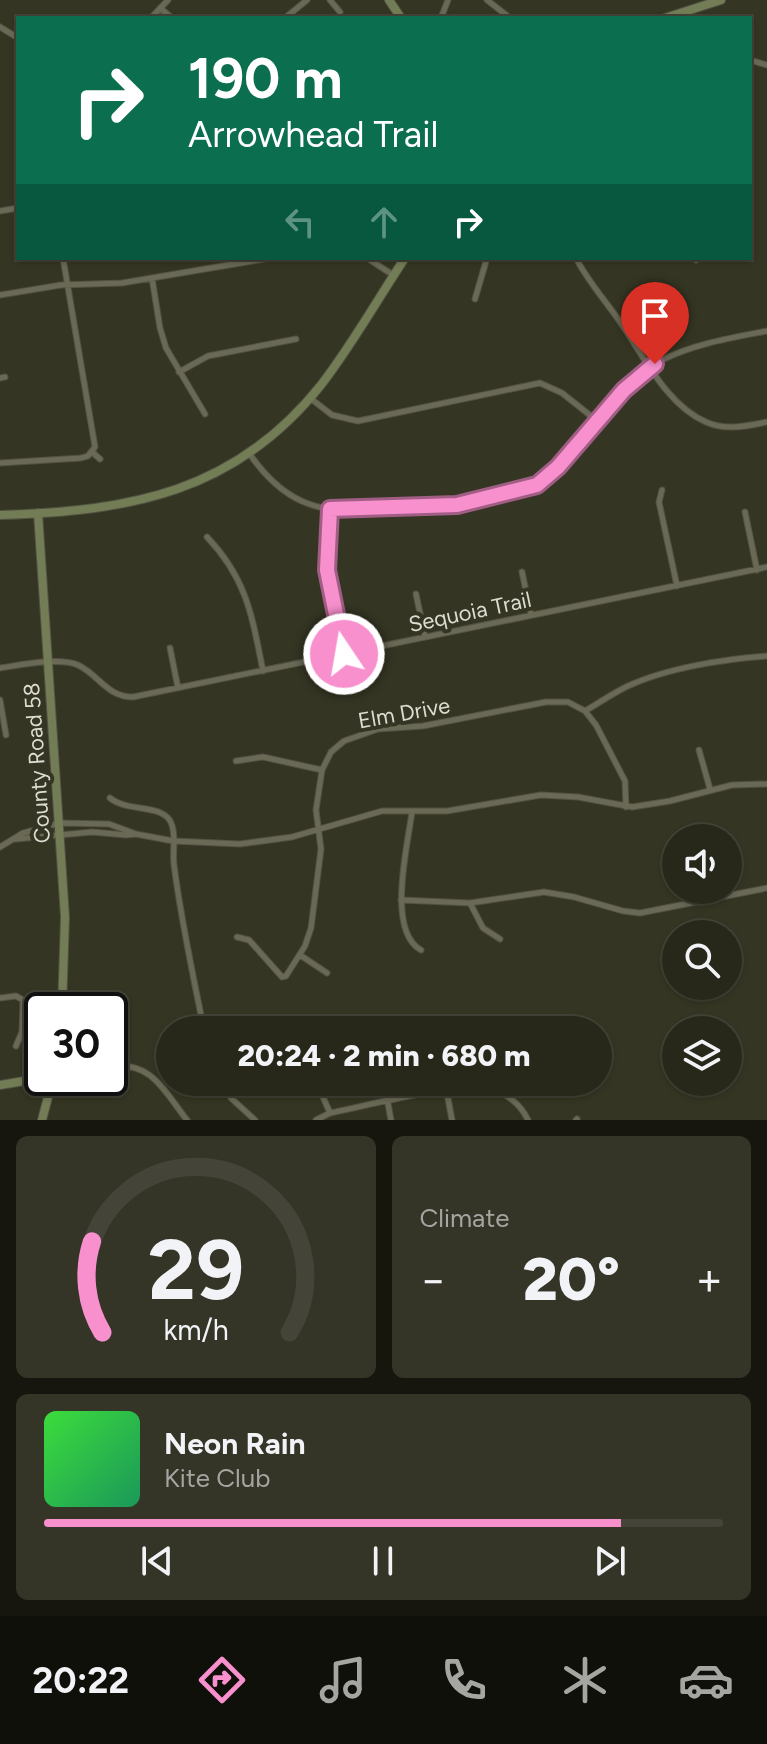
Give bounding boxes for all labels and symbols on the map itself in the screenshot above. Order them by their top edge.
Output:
pin [621,282,689,364]
street label: Sequoia Trail [406,586,534,638]
position arrow [302,612,386,696]
street label: County Road 58 [18,682,56,844]
street label: Elm Drive [356,692,452,734]
speed limit sign: 30 [24,992,128,1096]

